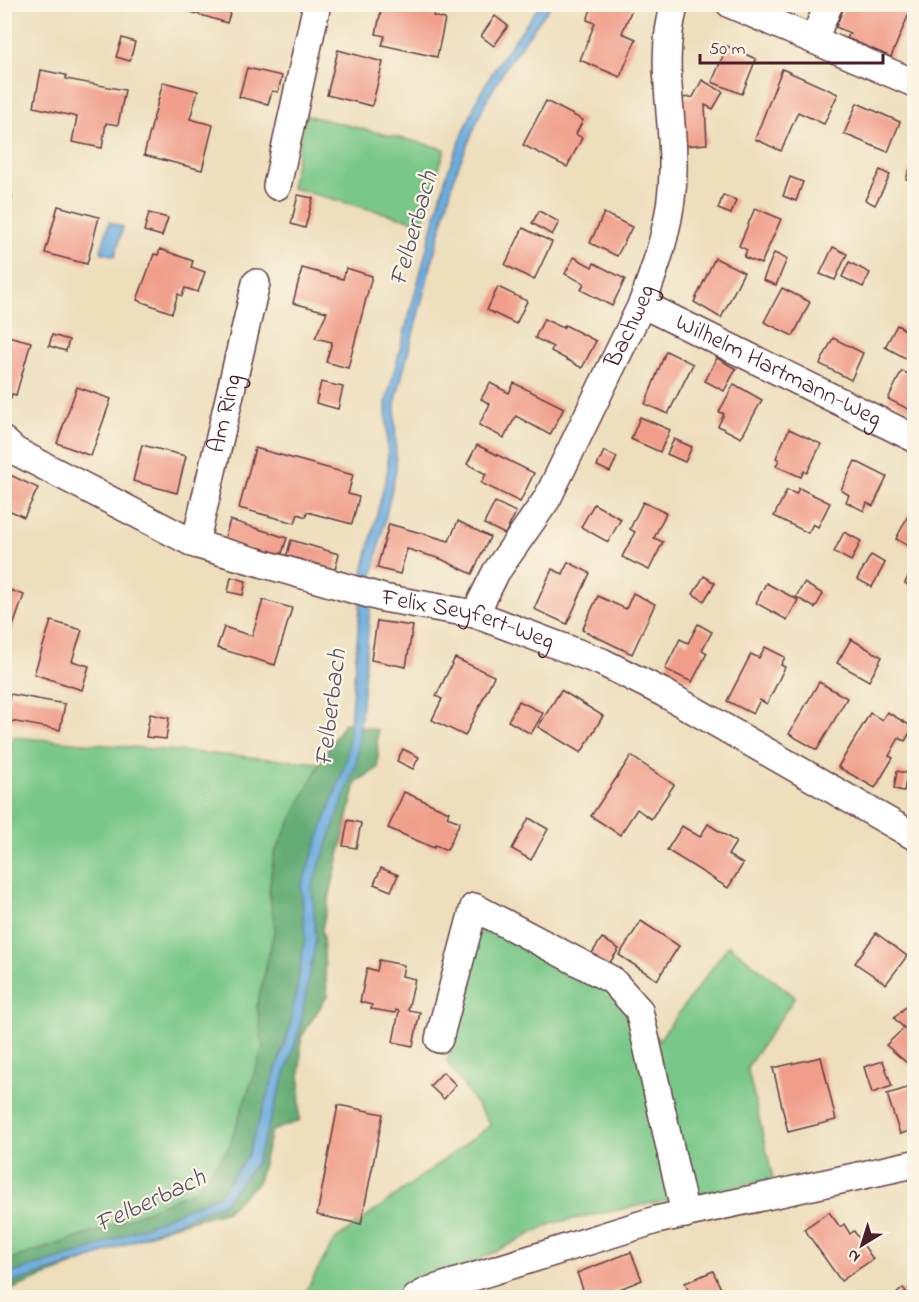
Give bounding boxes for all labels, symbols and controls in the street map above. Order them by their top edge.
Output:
scale bar [700,27,883,65]
text: 50 m [709,37,746,63]
water label: Felberbach [380,166,450,291]
street label: Bachweg [596,280,665,375]
street label: Wilhelm Hartmann-Weg [669,306,887,437]
street label: Am Ring [199,371,252,456]
street label: Felix Seyfert-Weg [378,580,559,660]
water label: Felberbach [306,647,358,769]
water label: Felberbach [90,1160,213,1244]
north arrow [832,1215,892,1275]
text: N [842,1242,866,1268]

